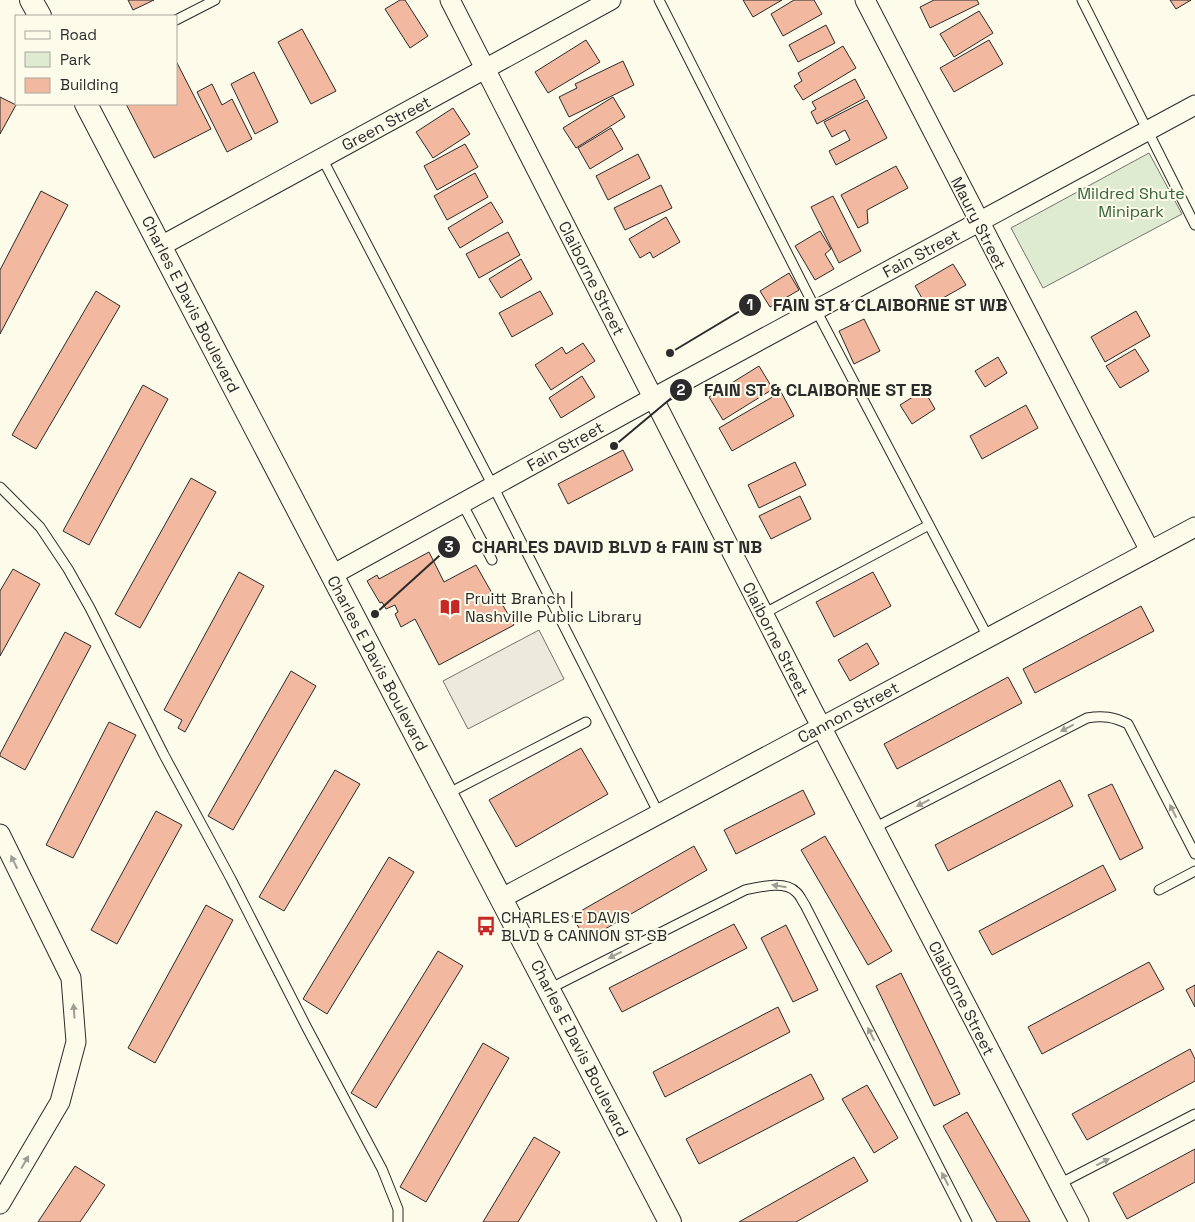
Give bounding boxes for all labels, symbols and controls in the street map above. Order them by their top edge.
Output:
legend [15,15,178,105]
text: Road [60,25,97,44]
text: Park [60,50,91,69]
text: Building [60,75,119,94]
street label: Green Street [338,91,434,156]
street label: Maury Street [946,173,1011,273]
park label: Mildred Shute Minipark [1077,183,1185,222]
street label: Charles E Davis Boulevard [137,212,244,396]
street label: Claiborne Street [554,217,629,339]
street label: Fain Street [879,224,963,283]
callout: FAIN ST & CLAIBORNE ST WB [737,288,1018,321]
text: FAIN ST & CLAIBORNE ST WB [773,293,1007,316]
text: 1 [747,295,753,314]
callout: FAIN ST & CLAIBORNE ST EB [668,374,943,407]
text: FAIN ST & CLAIBORNE ST EB [704,378,932,401]
text: 2 [677,380,686,399]
street label: Fain Street [523,417,607,476]
callout: CHARLES DAVID BLVD & FAIN ST NB [436,530,772,563]
text: CHARLES DAVID BLVD & FAIN ST NB [472,535,762,558]
text: 3 [444,537,454,556]
street label: Charles E Davis Boulevard [322,572,433,755]
street label: Claiborne Street [738,578,813,700]
place label: Pruitt Branch | Nashville Public Library [465,588,642,627]
library icon: Pruitt Branch | Nashville Public Library [439,596,461,618]
street label: Cannon Street [794,677,903,748]
one-way arrow [1060,724,1075,732]
one-way arrow [916,799,930,807]
one-way arrow [1169,804,1177,818]
one-way arrow [10,855,18,869]
one-way arrow [770,882,786,890]
place label: CHARLES E DAVIS BLVD & CANNON ST SB [501,907,667,946]
bus stop icon: CHARLES E DAVIS BLVD & CANNON ST SB [475,915,497,937]
street label: Claiborne Street [924,937,999,1059]
one-way arrow [608,951,622,959]
street label: Charles E Davis Boulevard [526,956,633,1140]
one-way arrow [69,1003,77,1019]
one-way arrow [867,1027,875,1041]
one-way arrow [20,1155,29,1169]
one-way arrow [1095,1158,1110,1166]
one-way arrow [941,1171,949,1186]

